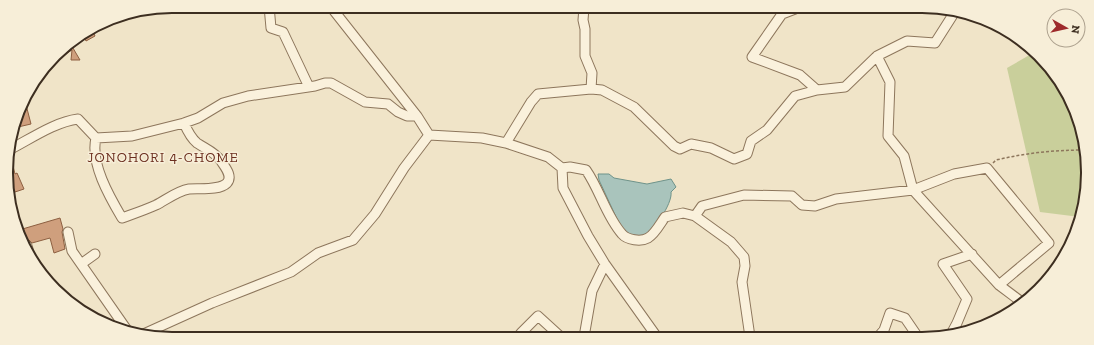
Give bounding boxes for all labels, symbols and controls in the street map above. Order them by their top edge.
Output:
north arrow [1046,8,1086,48]
text: N [1068,24,1082,35]
district label: JONOHORI 4-CHOME [87,149,239,166]

